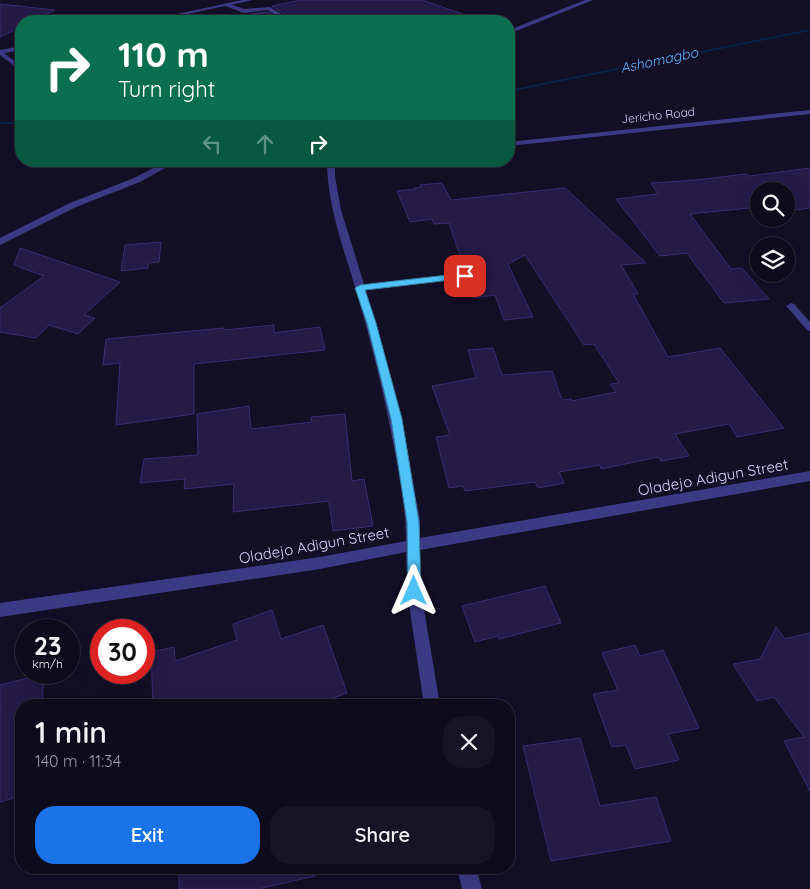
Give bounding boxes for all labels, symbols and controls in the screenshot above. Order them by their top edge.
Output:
text: 110 m [118,32,209,76]
icon: right [35,35,100,100]
water label: Ashomagbo [619,43,700,77]
text: Turn right [118,75,215,103]
street label: Jericho Road [620,104,696,126]
icon: left [198,130,226,158]
icon: ahead [251,130,279,158]
icon: right [304,130,332,158]
map controls [750,182,795,282]
button: search [750,182,795,227]
button: layers [750,237,795,282]
pin [444,255,486,297]
icon: arrive [451,262,479,290]
street label: Oladejo Adigun Street [636,454,790,500]
street label: Oladejo Adigun Street [237,522,391,568]
position arrow [387,564,439,616]
speed limit sign: 30 [90,619,155,684]
text: 23 [34,630,61,661]
text: km/h [32,656,63,671]
text: 1 min [35,713,107,751]
button: close [443,716,495,768]
text: 140 m · 11:34 [35,751,121,771]
button: Exit [35,806,260,864]
button: Share [270,806,495,864]

